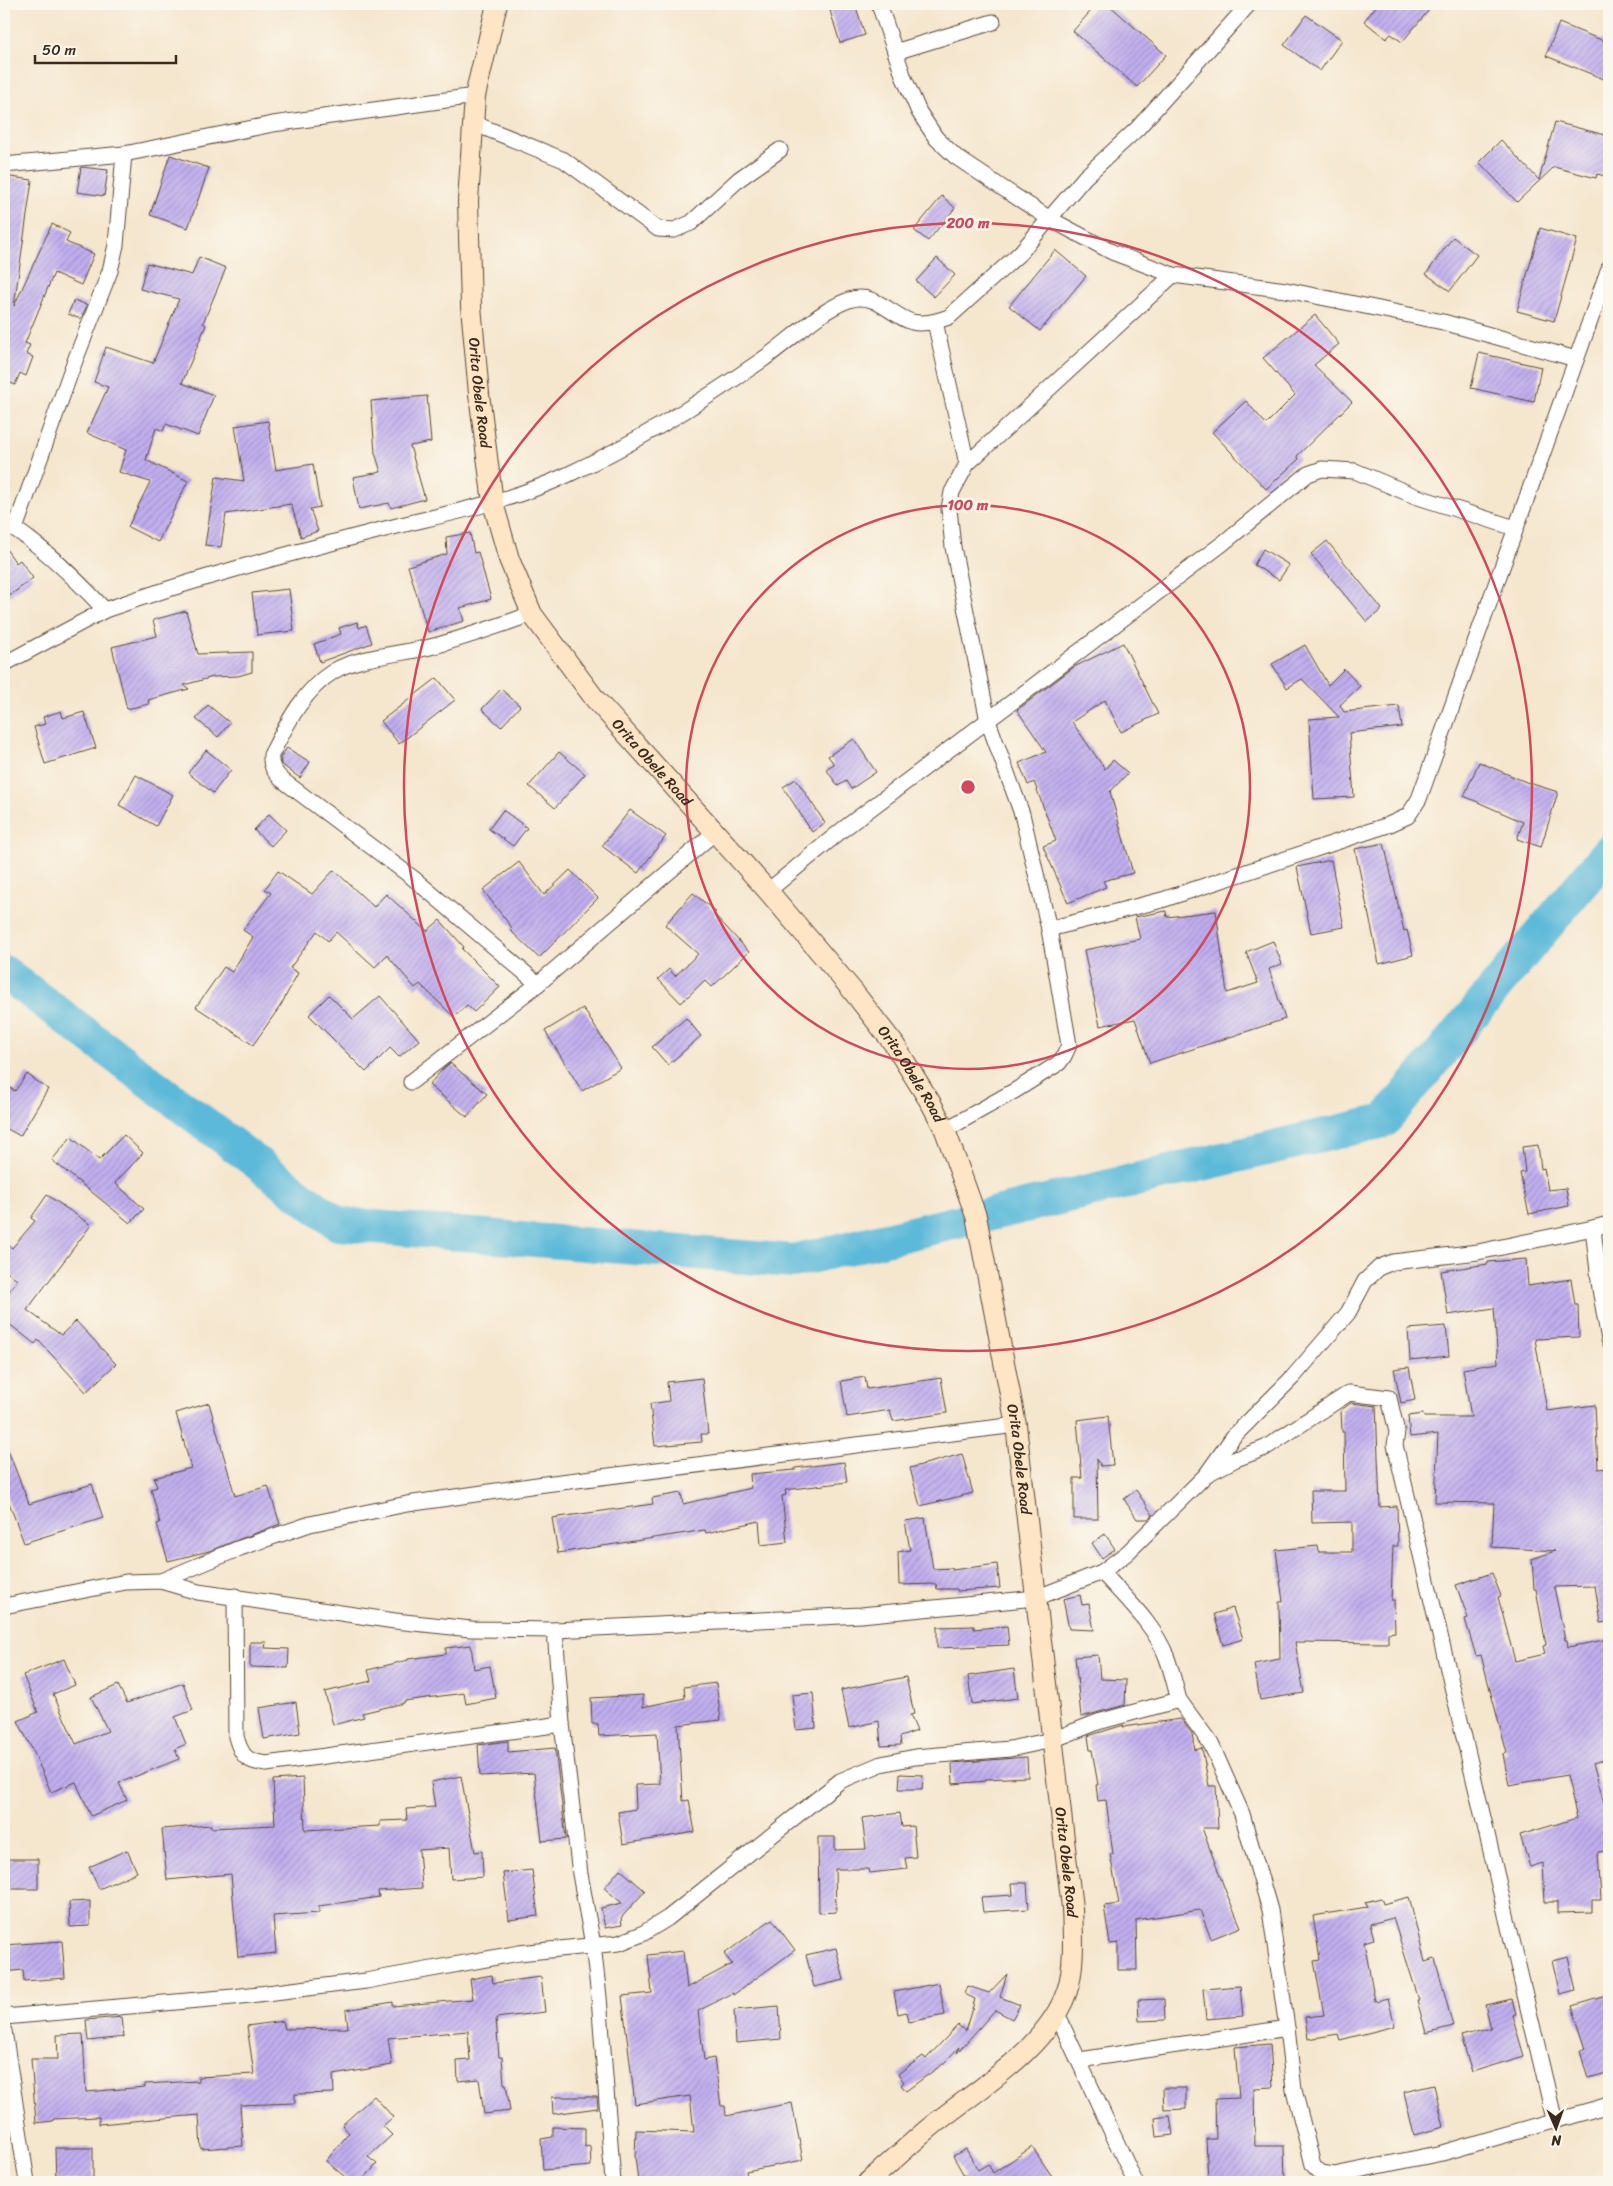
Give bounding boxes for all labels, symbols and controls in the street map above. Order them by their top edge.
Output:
scale bar [35,32,176,64]
text: 50 m [42,37,77,63]
text: 200 m [945,210,990,236]
street label: Orita Obele Road [461,336,499,451]
text: 100 m [948,492,989,518]
street label: Orita Obele Road [605,712,700,813]
centre of rings [959,778,977,796]
street label: Orita Obele Road [871,1019,952,1128]
street label: Orita Obele Road [999,1402,1039,1517]
street label: Orita Obele Road [1047,1806,1085,1919]
north arrow [1530,2104,1580,2154]
text: N [1551,2128,1563,2153]

